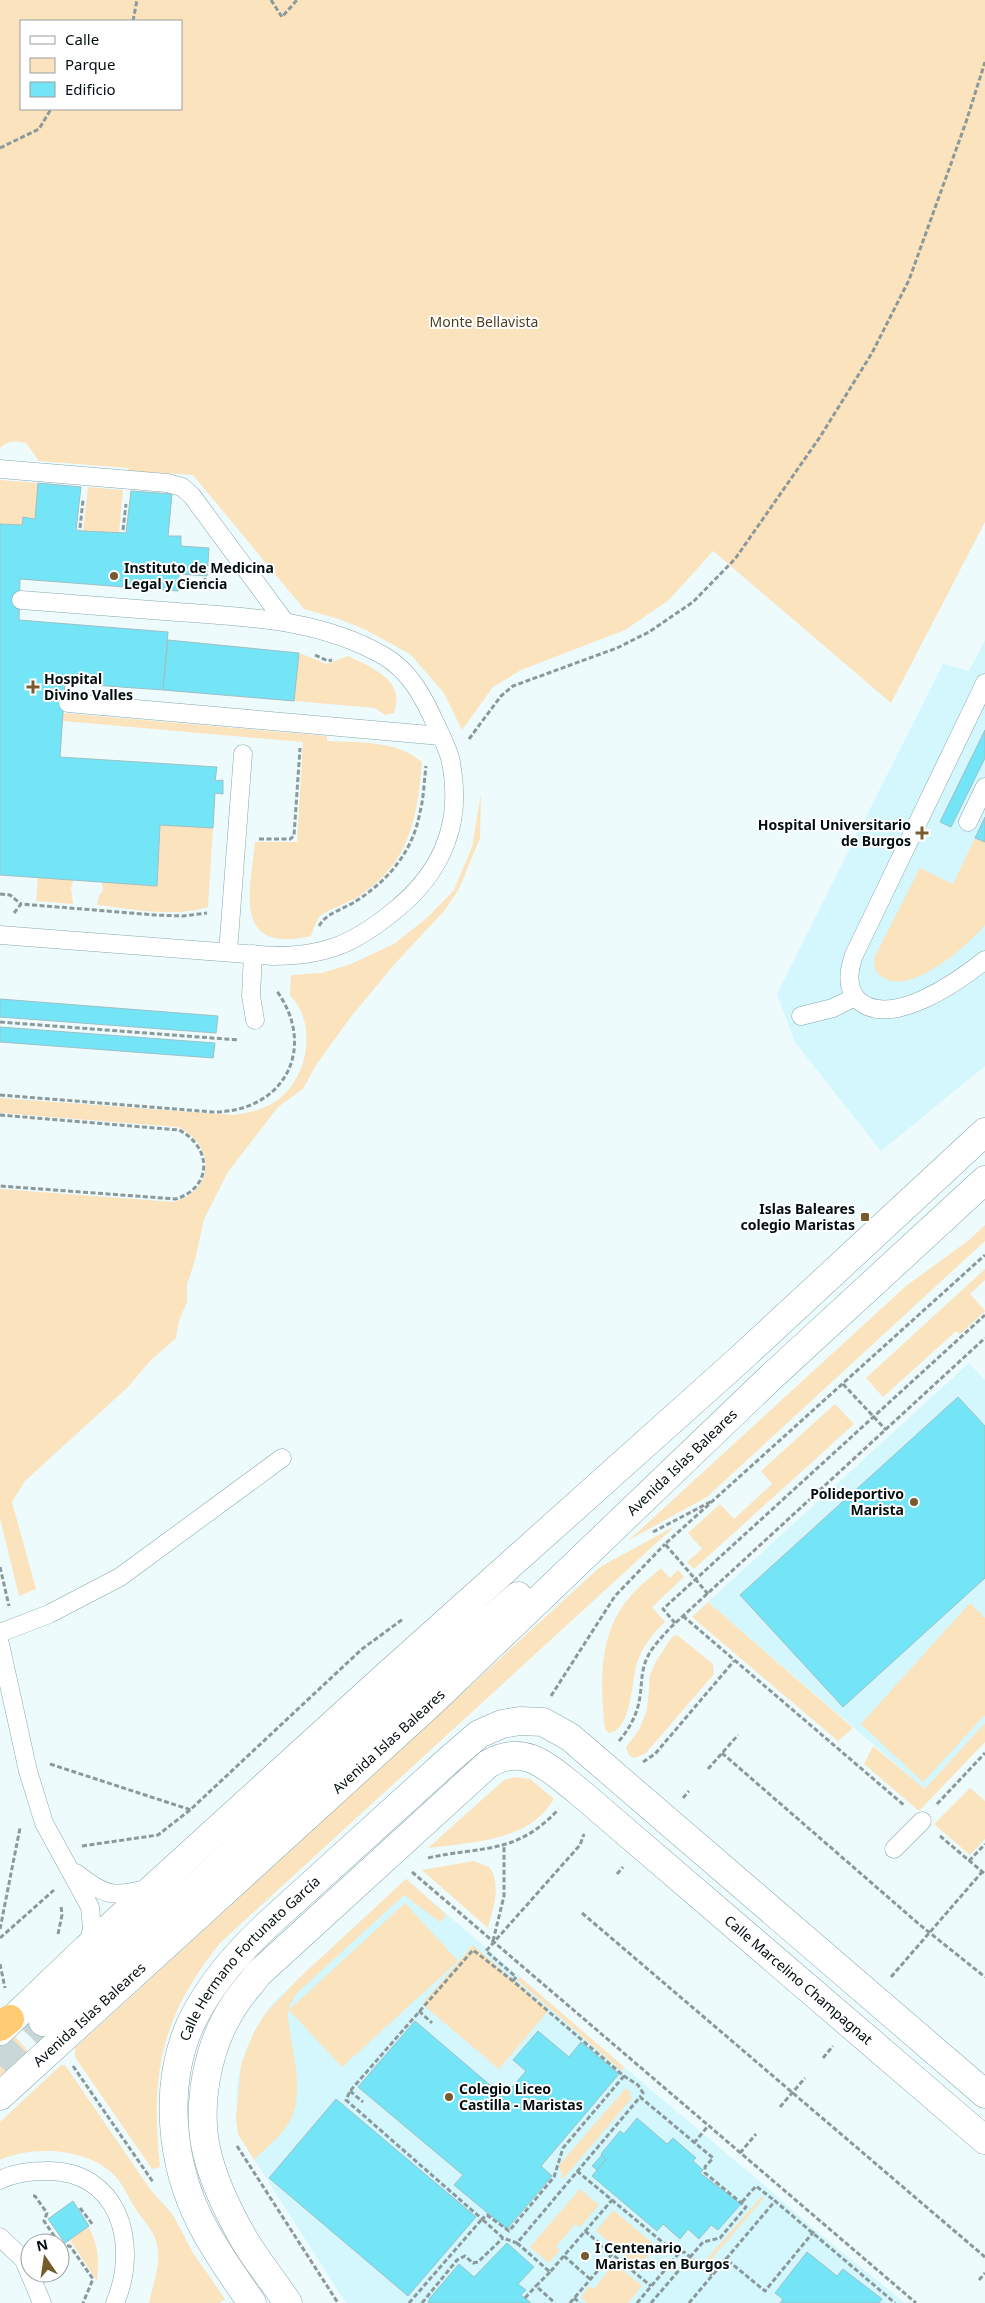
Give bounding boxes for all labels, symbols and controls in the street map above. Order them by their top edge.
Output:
legend [20,20,182,110]
text: Calle [65,29,99,49]
text: Parque [65,54,115,74]
text: Edificio [65,79,116,99]
park label: Monte Bellavista [430,312,538,331]
place label: Instituto de Medicina Legal y Ciencia [124,558,274,593]
marker: Instituto de Medicina Legal y Ciencia [108,570,120,582]
place label: Hospital Divino Valles [44,669,133,704]
marker: Hospital Divino Valles [26,680,40,694]
place label: Hospital Universitario de Burgos [758,815,911,850]
marker: Hospital Universitario de Burgos [915,826,929,840]
place label: Islas Baleares colegio Maristas [741,1199,855,1234]
marker: Islas Baleares colegio Maristas [859,1211,871,1223]
street label: Avenida Islas Baleares [622,1404,741,1519]
place label: Polideportivo Marista [810,1484,904,1519]
marker: Polideportivo Marista [908,1496,920,1508]
street label: Avenida Islas Baleares [328,1685,449,1797]
street label: Calle Hermano Fortunato García [175,1871,324,2043]
street label: Calle Marcelino Champagnat [721,1911,877,2048]
street label: Avenida Islas Baleares [29,1958,150,2070]
place label: Colegio Liceo Castilla - Maristas [459,2079,583,2114]
marker: Colegio Liceo Castilla - Maristas [443,2091,455,2103]
north arrow [20,2233,70,2283]
text: N [34,2234,50,2255]
place label: I Centenario Maristas en Burgos [595,2238,729,2273]
marker: I Centenario Maristas en Burgos [579,2250,591,2262]

